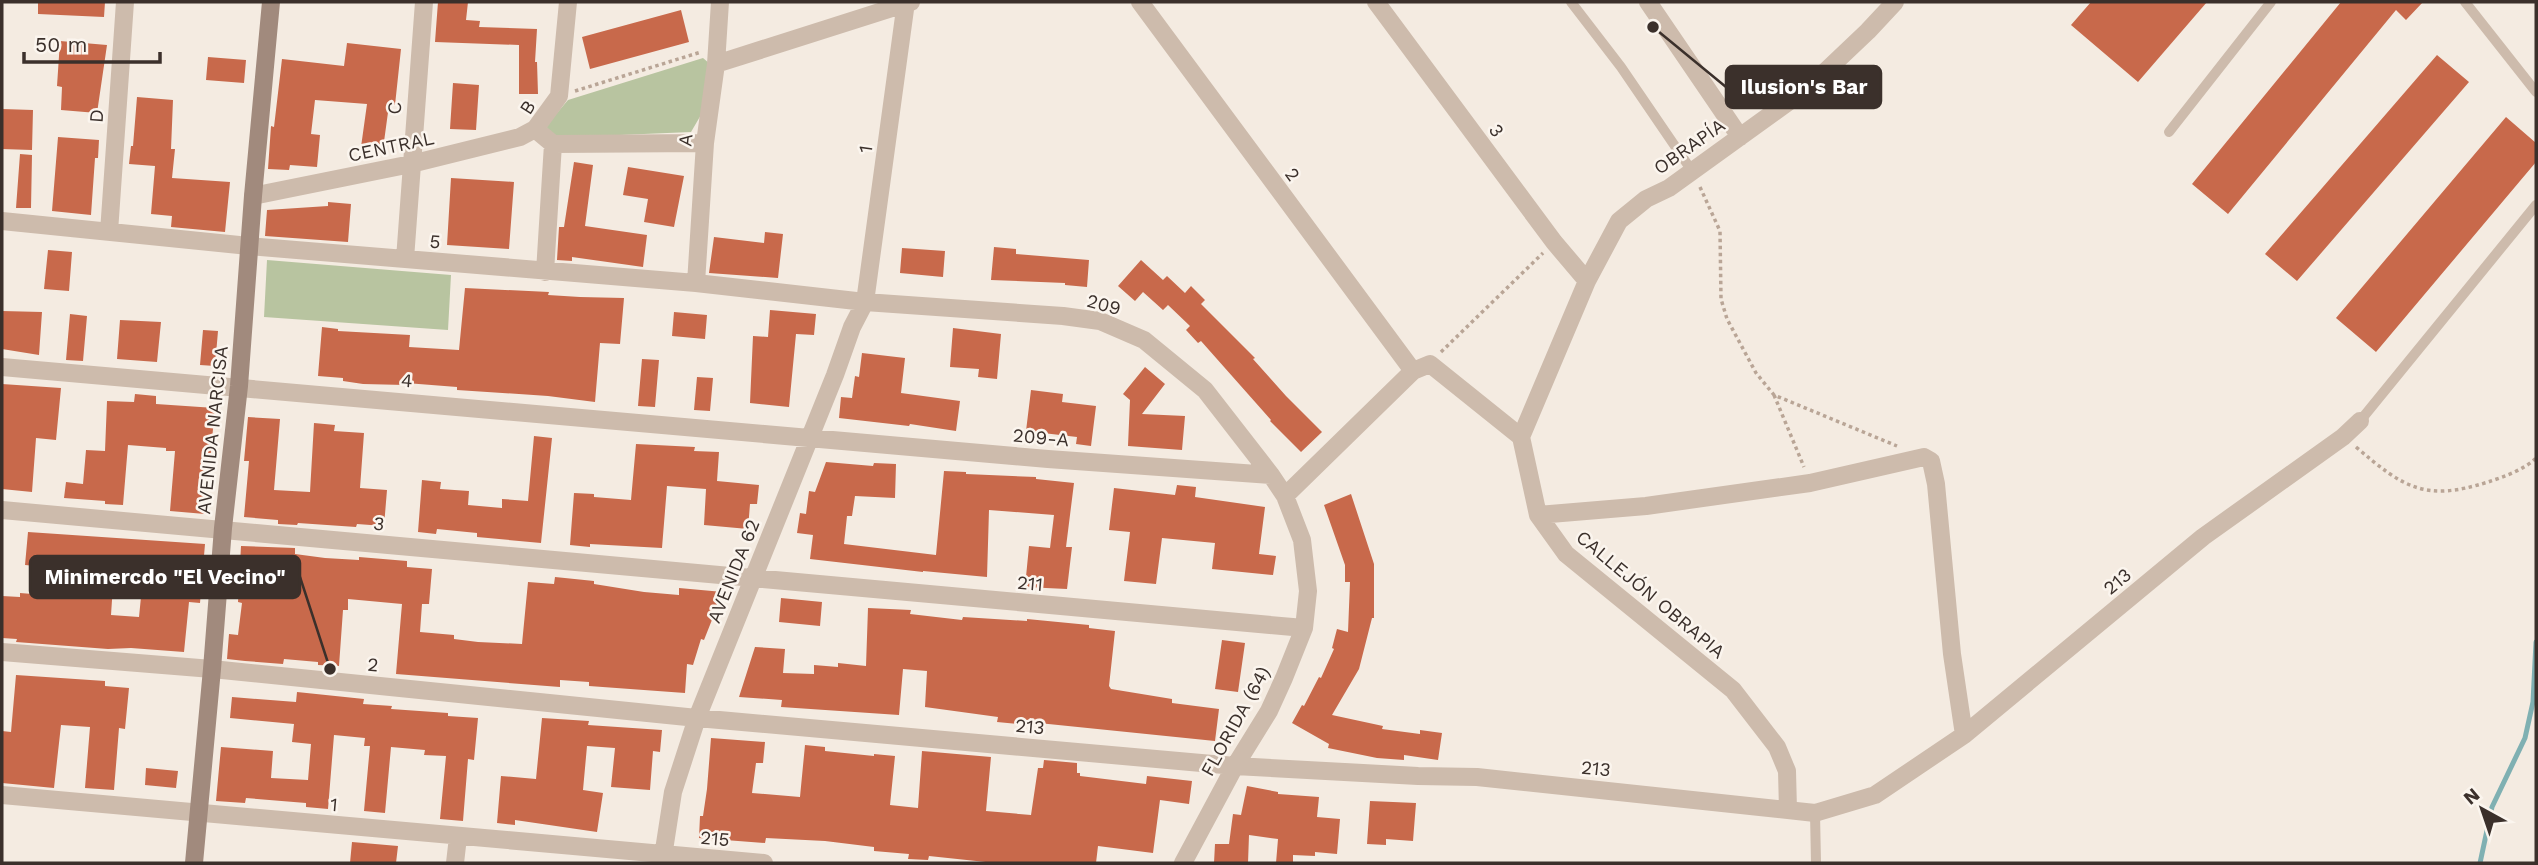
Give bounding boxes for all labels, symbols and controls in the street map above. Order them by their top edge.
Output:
scale bar [24,21,161,65]
text: 50 m [35,32,87,57]
callout: Ilusion's Bar [1726,66,1881,108]
text: Ilusion's Bar [1740,74,1868,99]
street label: B [514,96,540,119]
street label: C [383,101,406,115]
street label: D [85,108,108,124]
street label: OBRAPÍA [1649,113,1730,179]
street label: 3 [1484,119,1509,142]
street label: CENTRAL [346,126,436,167]
street label: A [673,132,698,147]
street label: 1 [854,144,877,154]
street label: 2 [1280,163,1305,186]
street label: 5 [428,230,441,253]
street label: 209 [1084,289,1124,320]
street label: AVENIDA NARCISA [192,344,233,515]
street label: 4 [400,369,414,392]
street label: 209-A [1012,424,1071,451]
street label: 3 [372,511,386,536]
street label: AVENIDA 62 [702,516,765,626]
street label: CALLEJÓN OBRAPIA [1572,525,1730,664]
callout: Minimercdo "El Vecino" [30,556,300,598]
street label: 213 [2099,563,2136,600]
text: Minimercdo "El Vecino" [44,564,286,589]
street label: 211 [1016,571,1044,596]
street label: 2 [366,652,380,677]
street label: FLORIDA (64) [1196,662,1275,780]
street label: 213 [1014,714,1046,739]
street label: 213 [1580,756,1612,781]
north arrow [2447,774,2517,844]
text: N [2459,783,2484,810]
street label: 1 [329,793,339,816]
street label: 215 [699,826,731,851]

